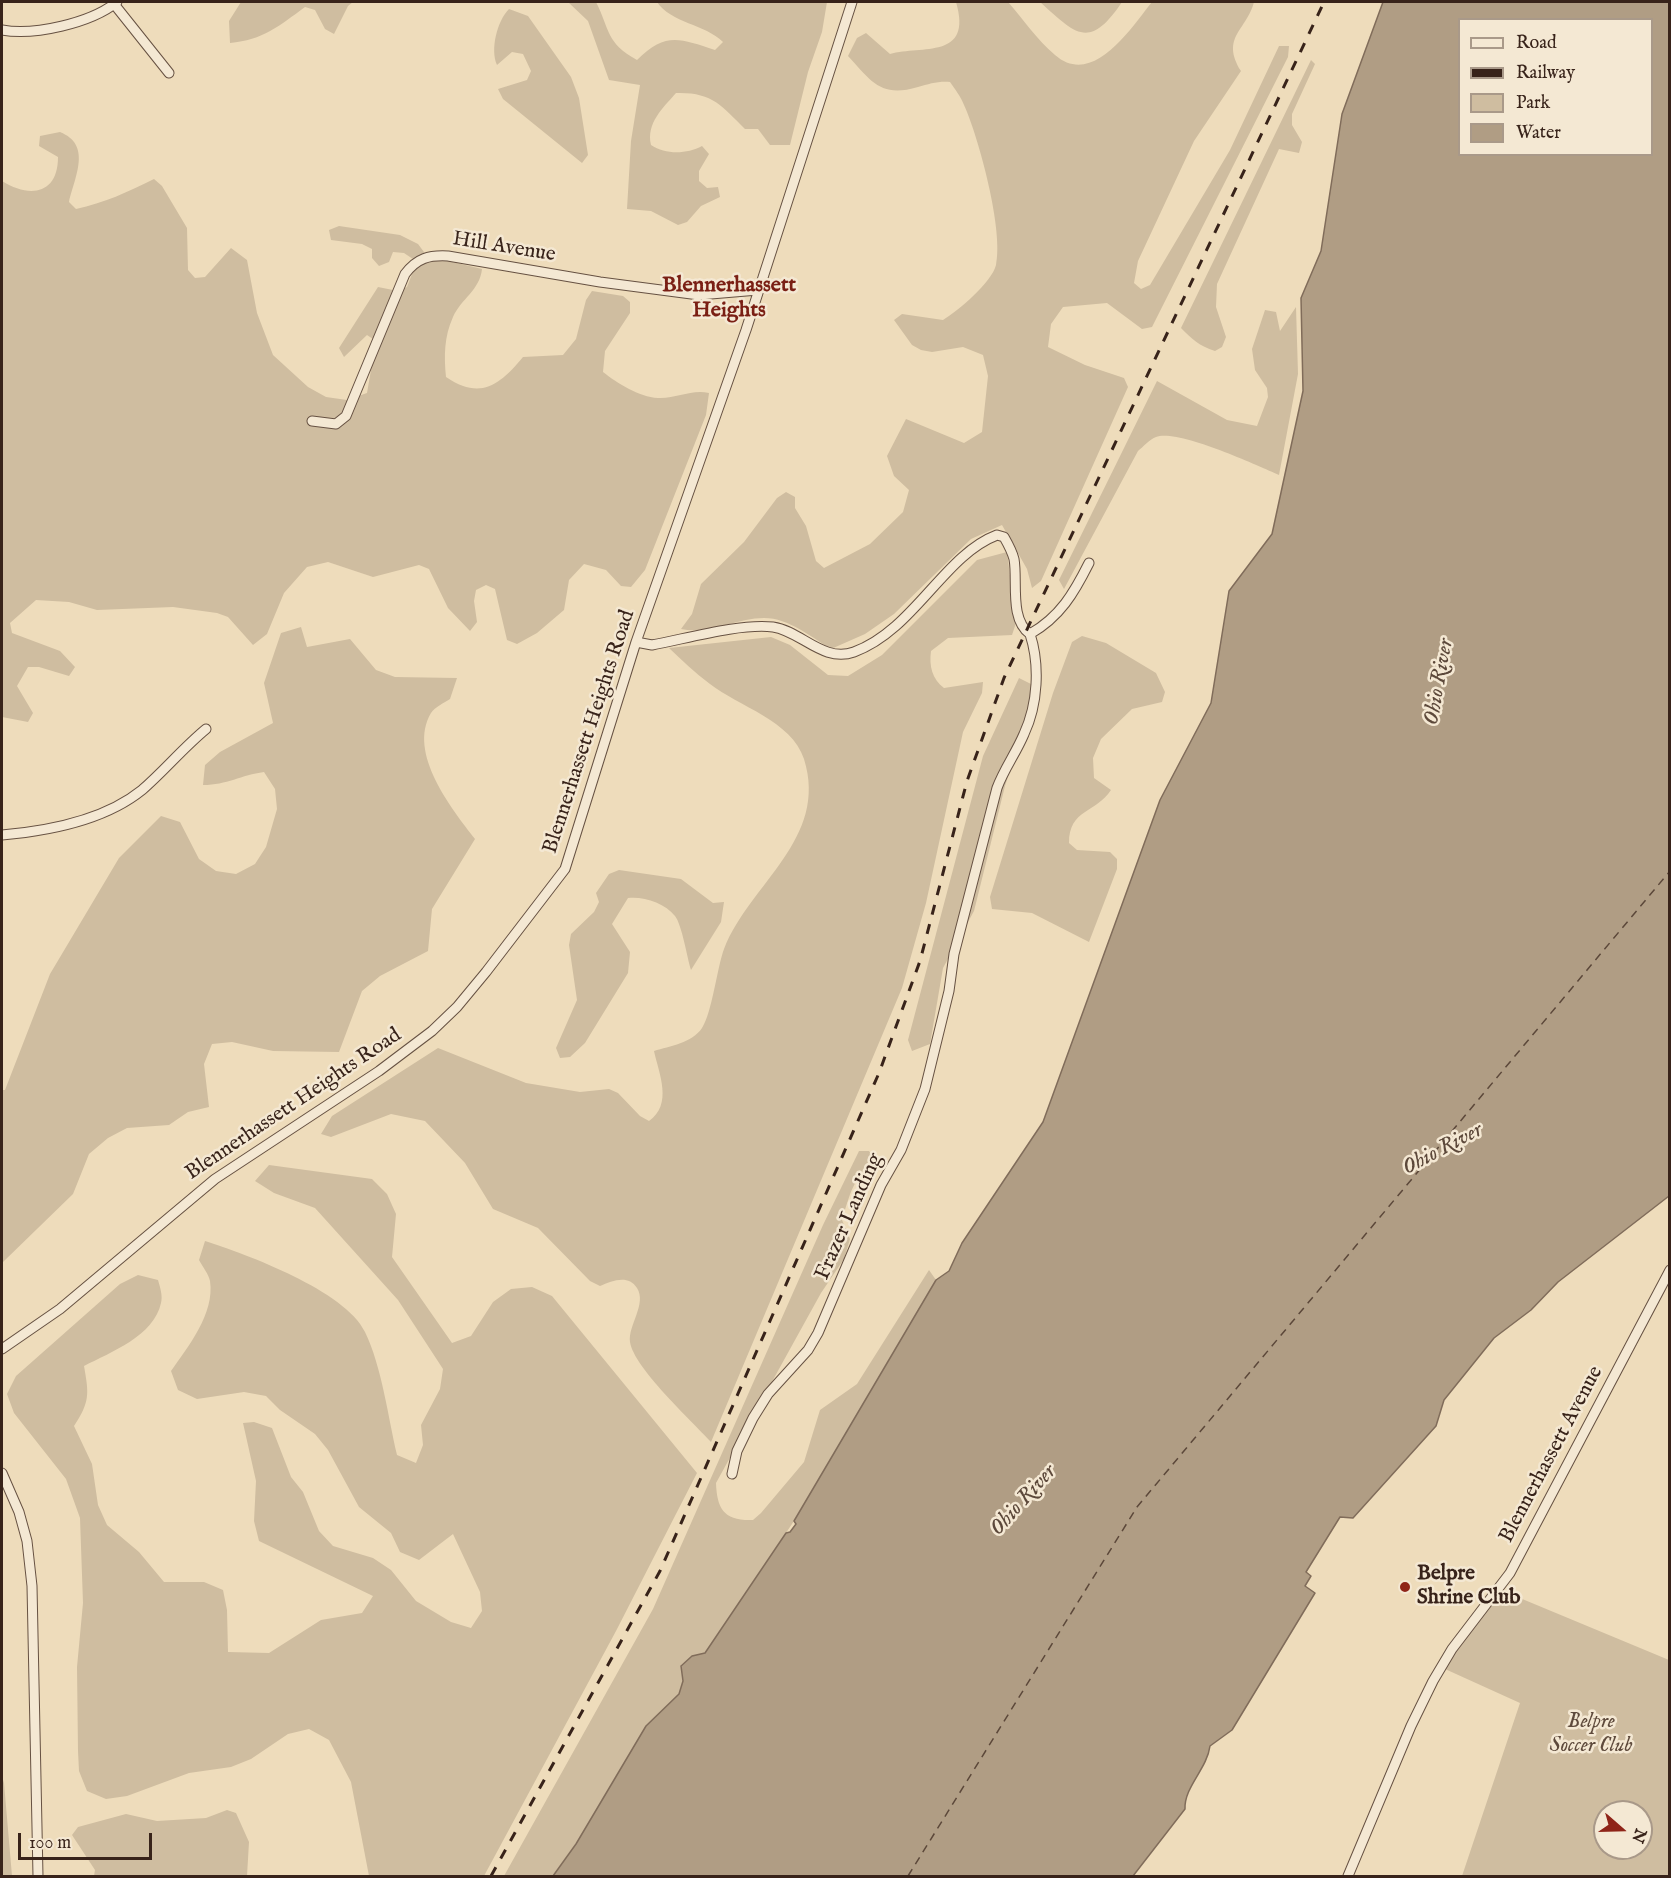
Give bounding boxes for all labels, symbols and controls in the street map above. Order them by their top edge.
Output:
legend [1458,18,1653,156]
text: Road [1516,32,1557,55]
text: Railway [1516,62,1575,85]
text: Park [1516,92,1550,115]
text: Water [1516,122,1561,145]
street label: Hill Avenue [451,227,557,269]
district label: Blennerhassett Heights [662,273,796,324]
street label: Blennerhassett Heights Road [539,607,641,857]
water label: Ohio River [1419,637,1461,727]
street label: Blennerhassett Heights Road [181,1023,407,1187]
water label: Ohio River [1398,1118,1488,1182]
street label: Frazer Landing [811,1150,889,1284]
street label: Blennerhassett Avenue [1495,1362,1609,1548]
water label: Ohio River [985,1460,1063,1542]
place label: Belpre Shrine Club [1417,1562,1520,1612]
marker: Belpre Shrine Club [1398,1580,1412,1594]
park label: Belpre Soccer Club [1550,1710,1632,1760]
north arrow [1593,1800,1653,1860]
scale bar [21,1821,154,1859]
text: N [1626,1826,1650,1845]
text: 100 m [29,1832,71,1855]

